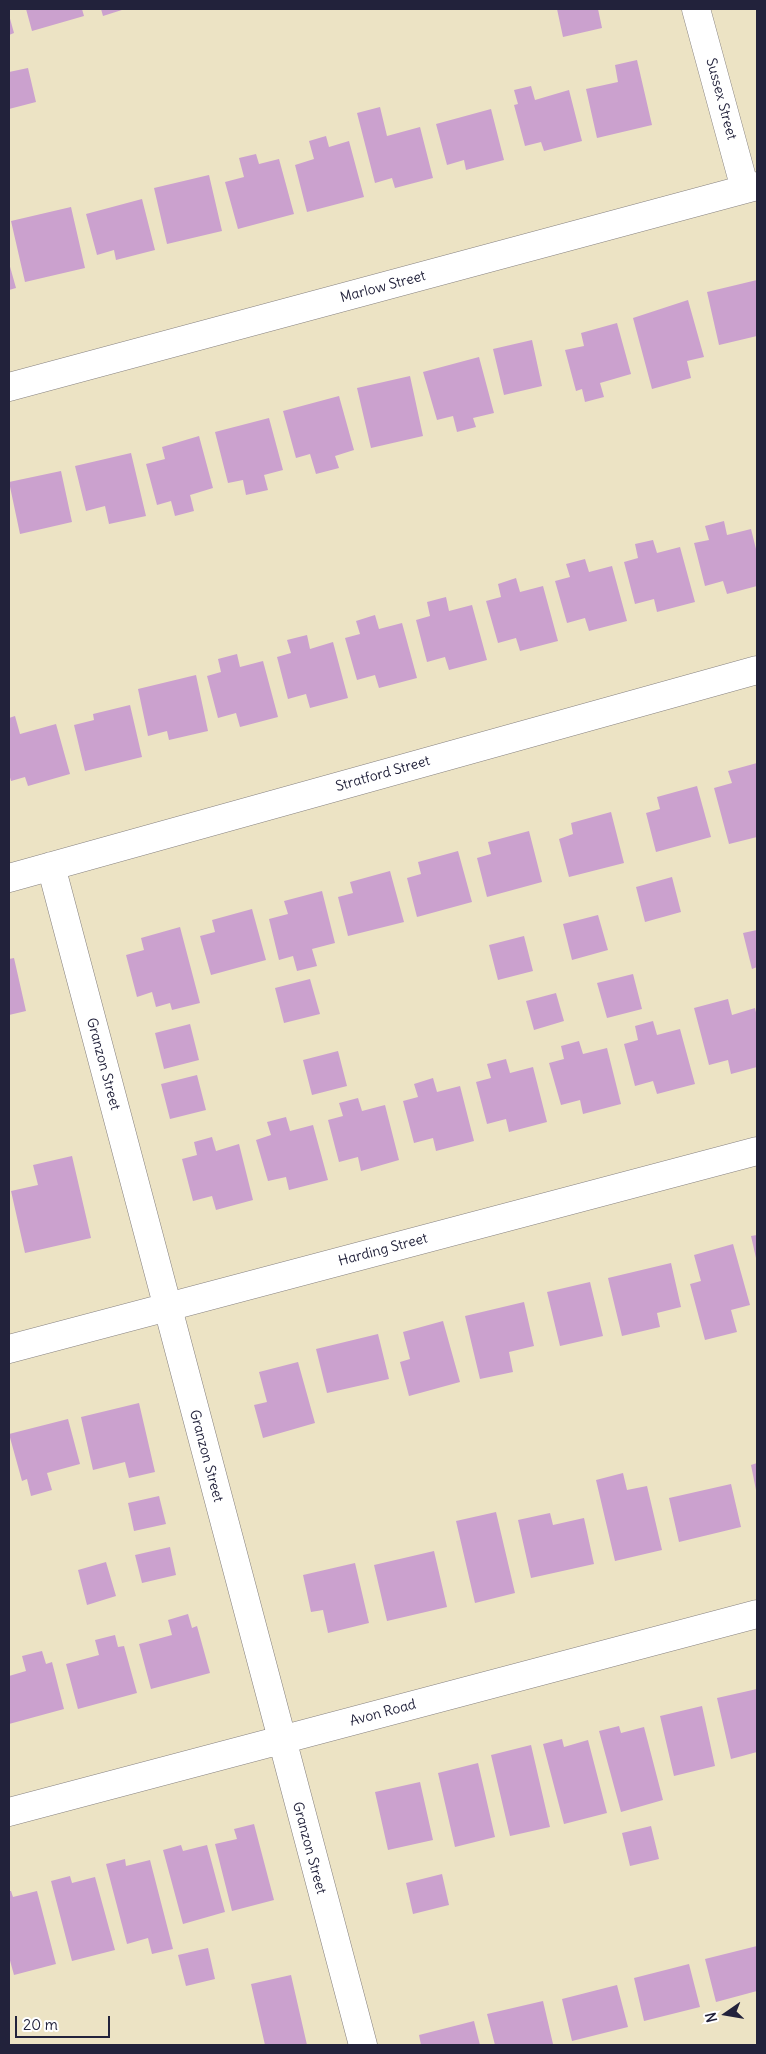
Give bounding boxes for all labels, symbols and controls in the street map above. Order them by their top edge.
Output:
street label: Sussex Street [702,56,740,142]
street label: Marlow Street [338,268,428,306]
street label: Stratford Street [334,753,432,795]
street label: Granzon Street [83,1016,123,1112]
street label: Harding Street [337,1230,429,1270]
street label: Granzon Street [186,1408,226,1504]
street label: Avon Road [348,1696,418,1730]
street label: Granzon Street [289,1800,329,1896]
north arrow [701,1989,751,2039]
scale bar [18,2006,112,2038]
text: N [702,2011,721,2024]
text: 20 m [23,2015,58,2034]

